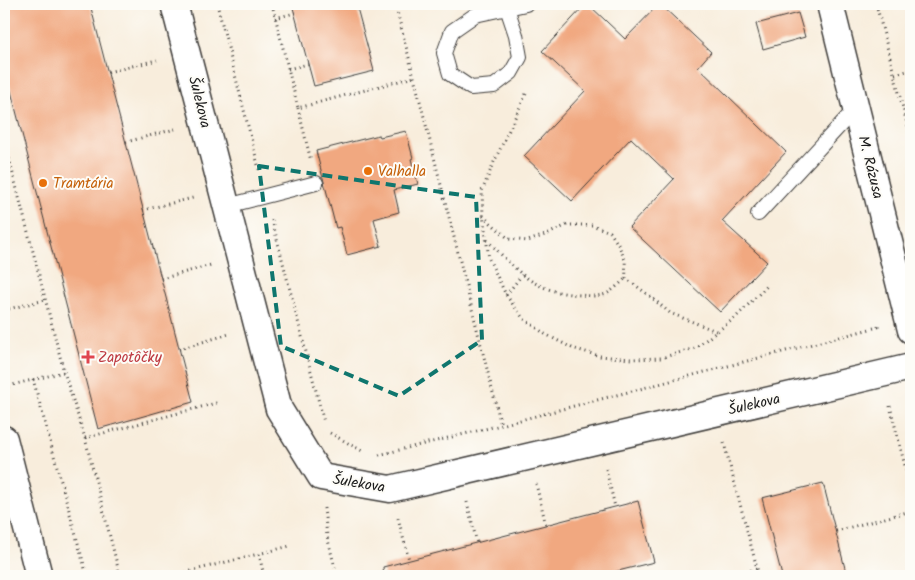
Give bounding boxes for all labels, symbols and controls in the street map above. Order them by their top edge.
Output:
street label: Šulekova [181,74,217,131]
street label: M. Rázusa [851,133,889,201]
place label: Valhalla [378,160,426,184]
marker: Valhalla [362,165,374,177]
place label: Tramtária [53,172,113,196]
marker: Tramtária [37,177,49,189]
place label: Zapotôčky [98,346,163,370]
marker: Zapotôčky [82,351,94,363]
street label: Šulekova [726,387,783,423]
street label: Šulekova [331,468,387,500]

